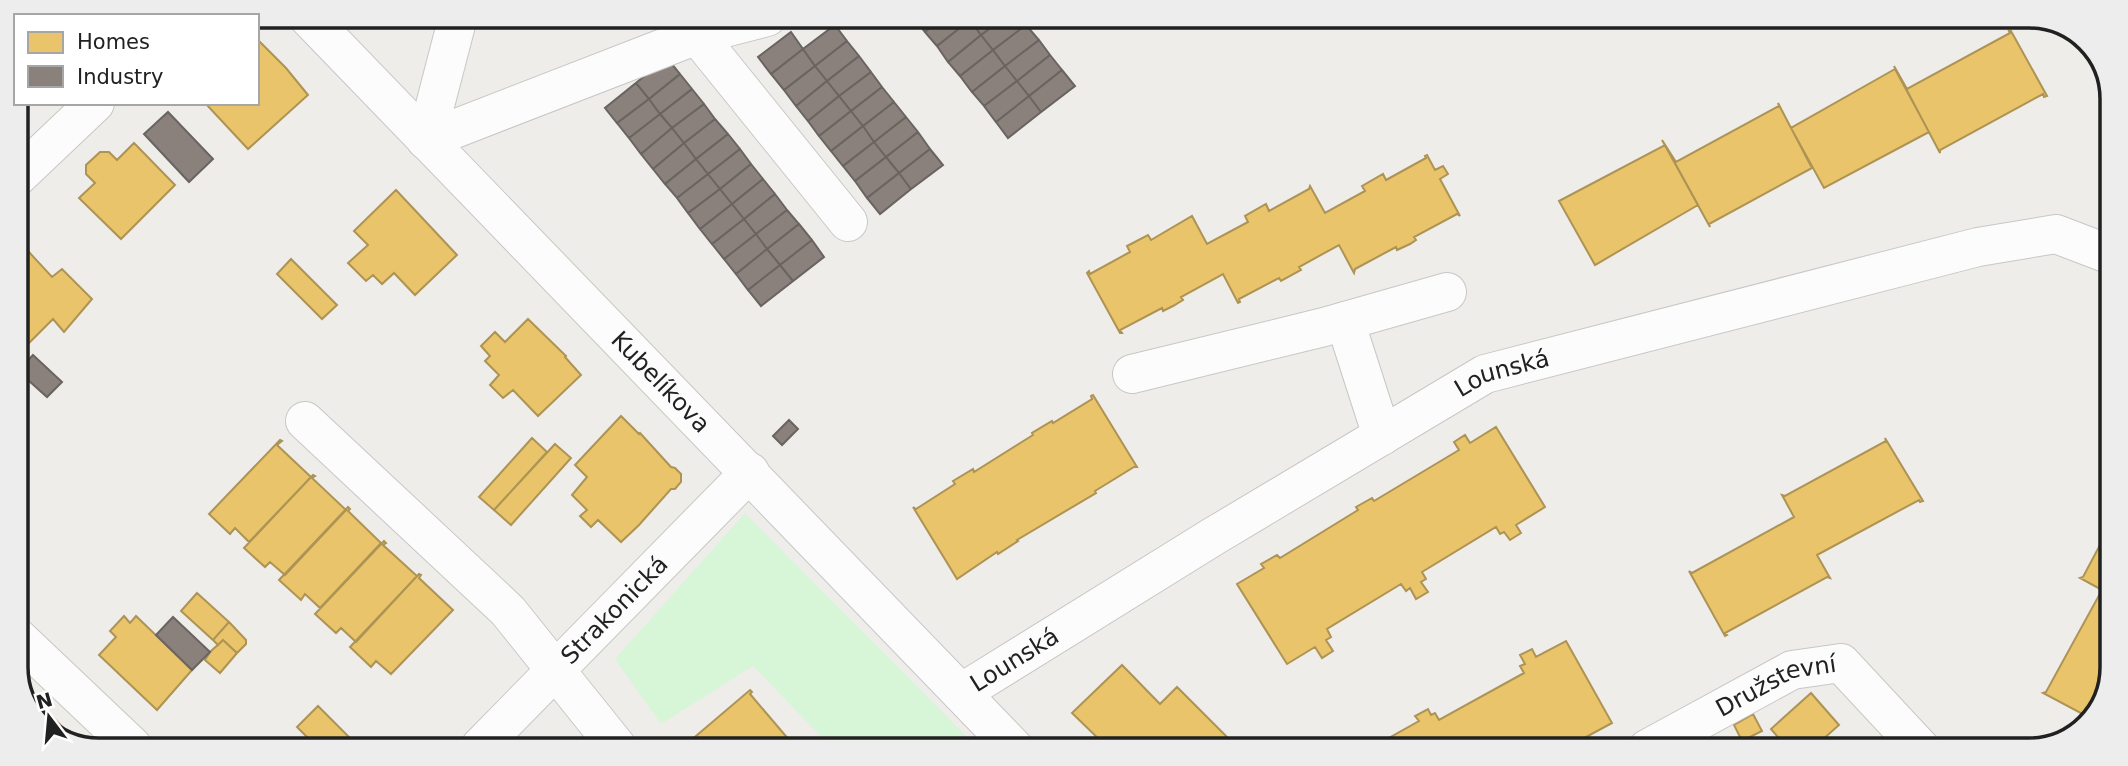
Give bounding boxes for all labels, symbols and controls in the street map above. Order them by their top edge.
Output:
legend [14,14,259,105]
text: Homes [77,30,150,54]
text: Industry [77,65,163,89]
street label: Kubelíkova [605,326,716,439]
street label: Lounská [1450,344,1552,403]
street label: Strakonická [555,550,674,670]
street label: Lounská [965,622,1064,698]
street label: Družstevní [1711,650,1839,723]
north arrow [14,682,84,752]
text: N [34,688,55,713]

